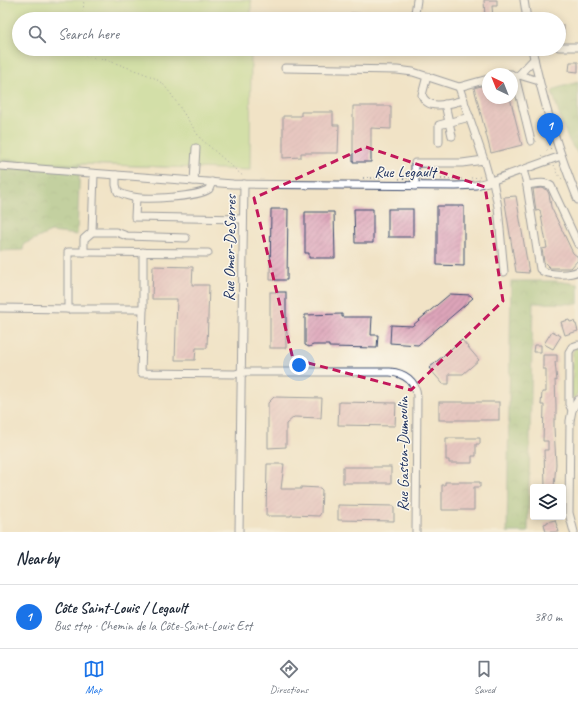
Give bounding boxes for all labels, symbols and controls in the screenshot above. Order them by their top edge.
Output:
search box [12,12,566,56]
icon: search [26,23,48,45]
text: Search here [58,25,119,44]
north arrow [482,68,518,104]
pin: 1 [537,113,563,146]
street label: Rue Legault [374,162,439,182]
street label: Rue Omer-DeSerres [219,193,241,301]
your location [289,355,309,375]
street label: Rue Gaston-Dumoulin [393,396,413,512]
map controls [530,484,566,520]
button: layers [530,484,566,520]
text: Nearby [16,548,59,569]
text: Côte Saint-Louis / Legault [54,599,187,618]
text: 1 [26,609,32,625]
text: 380 m [534,609,562,625]
text: Bus stop · Chemin de la Côte-Saint-Louis Est [54,618,252,634]
tab: Map [83,658,105,696]
tab: Directions [270,658,308,696]
tab: Saved [473,658,495,696]

